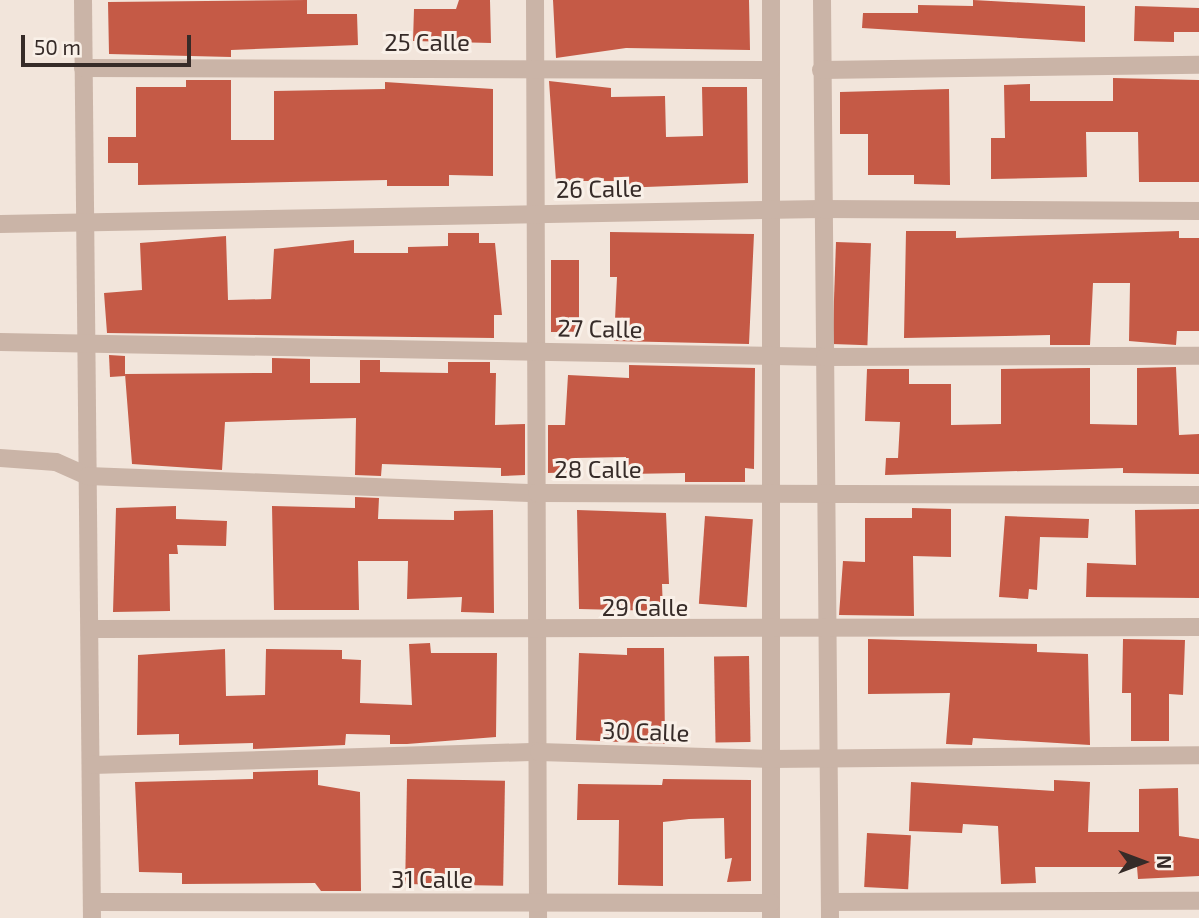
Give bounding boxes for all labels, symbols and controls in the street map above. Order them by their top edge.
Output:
scale bar [24,21,194,65]
street label: 25 Calle [384,28,470,56]
text: 50 m [34,34,81,59]
street label: 26 Calle [555,173,643,203]
street label: 27 Calle [557,313,643,343]
street label: 28 Calle [554,455,642,483]
street label: 29 Calle [602,593,688,621]
street label: 30 Calle [602,715,690,747]
north arrow [1108,827,1178,897]
text: N [1153,855,1176,869]
street label: 31 Calle [391,865,473,893]

